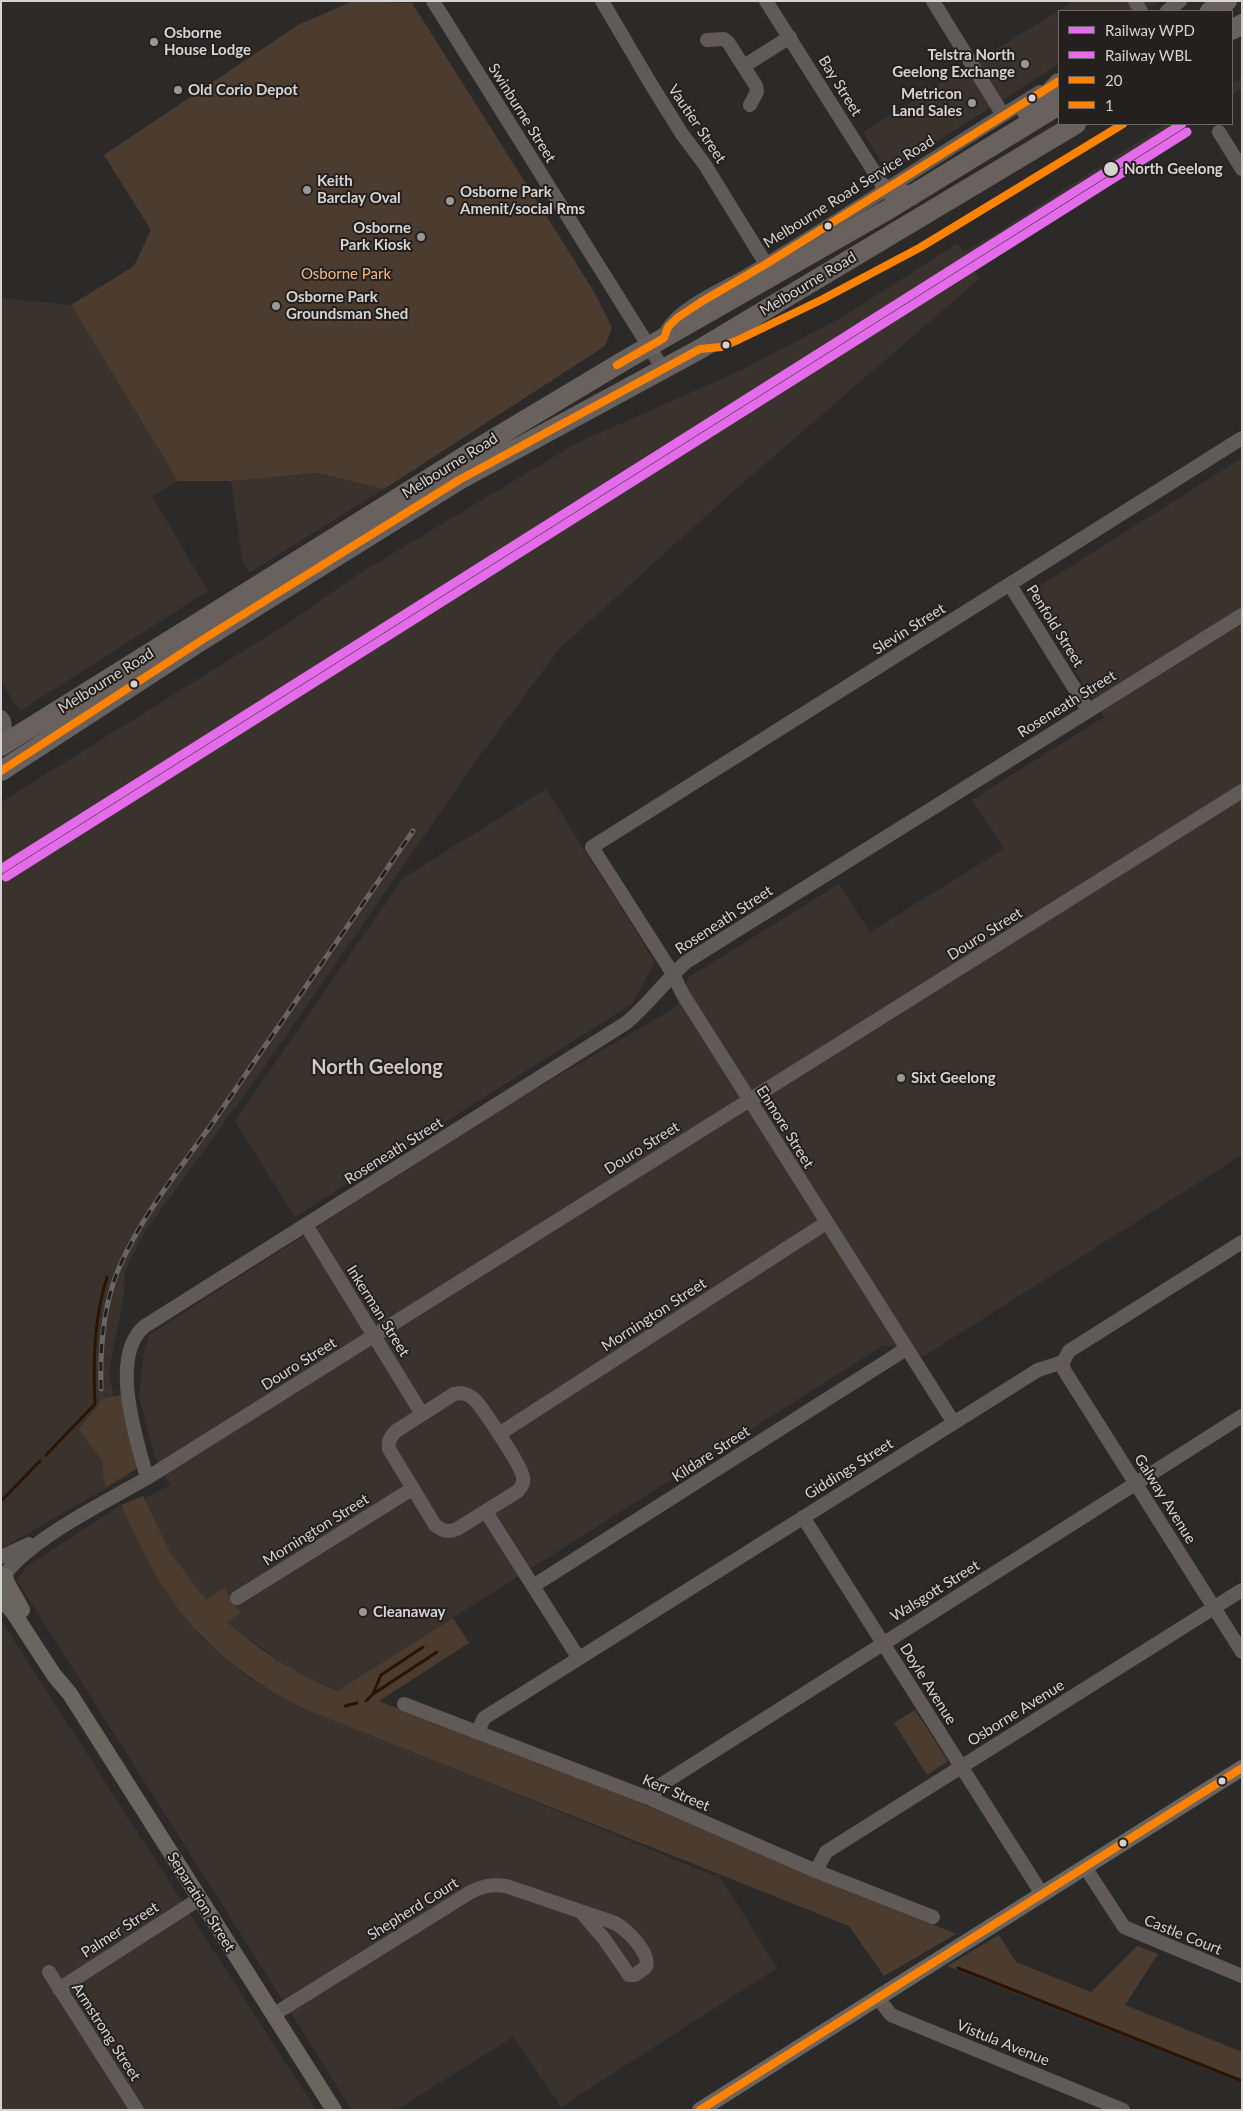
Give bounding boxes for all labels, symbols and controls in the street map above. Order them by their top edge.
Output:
legend [1058,10,1233,125]
text: Railway WPD [1105,21,1195,39]
place label: Osborne House Lodge [164,24,251,59]
marker: Osborne House Lodge [148,36,160,48]
place label: Telstra North Geelong Exchange [892,46,1015,81]
text: Railway WBL [1105,46,1192,64]
street label: Bay Street [814,52,866,120]
marker: Telstra North Geelong Exchange [1019,58,1031,70]
street label: Swinburne Street [484,60,560,166]
text: 20 [1105,71,1122,89]
place label: Old Corio Depot [188,81,298,99]
street label: Vautier Street [664,81,730,167]
marker: Old Corio Depot [172,84,184,96]
place label: Metricon Land Sales [892,85,962,120]
unlabelled marker [1027,93,1037,103]
text: 1 [1105,96,1114,114]
marker: Metricon Land Sales [966,97,978,109]
street label: Melbourne Road Service Road [760,132,938,252]
marker: North Geelong [1102,160,1120,178]
place label: North Geelong [1124,160,1223,178]
place label: Keith Barclay Oval [317,172,401,207]
place label: Osborne Park Amenit/social Rms [460,183,585,218]
marker: Keith Barclay Oval [301,184,313,196]
marker: Osborne Park Amenit/social Rms [444,195,456,207]
place label: Osborne Park Kiosk [340,219,411,254]
unlabelled marker [823,221,833,231]
marker: Osborne Park Kiosk [415,231,427,243]
street label: Melbourne Road [757,248,859,320]
park label: Osborne Park [301,265,391,283]
place label: Osborne Park Groundsman Shed [286,288,408,323]
marker: Osborne Park Groundsman Shed [270,300,282,312]
unlabelled marker [721,340,731,350]
street label: Melbourne Road [399,429,501,503]
street label: Penfold Street [1023,582,1087,670]
street label: Slevin Street [869,600,949,658]
street label: Melbourne Road [55,644,157,718]
street label: Roseneath Street [1015,667,1119,741]
unlabelled marker [129,679,139,689]
street label: Roseneath Street [672,882,776,958]
street label: Douro Street [944,904,1026,964]
district label: North Geelong [311,1056,443,1080]
place label: Sixt Geelong [911,1069,996,1087]
marker: Sixt Geelong [895,1072,907,1084]
street label: Enmore Street [752,1082,818,1172]
street label: Roseneath Street [342,1114,446,1188]
street label: Douro Street [601,1118,683,1178]
street label: Inkerman Street [343,1262,413,1360]
street label: Mornington Street [598,1274,710,1356]
street label: Douro Street [258,1334,340,1394]
street label: Kildare Street [669,1422,753,1486]
street label: Giddings Street [801,1435,897,1503]
street label: Galway Avenue [1130,1451,1200,1547]
street label: Mornington Street [260,1490,372,1570]
street label: Walsgott Street [887,1556,983,1626]
place label: Cleanaway [373,1603,446,1621]
marker: Cleanaway [357,1606,369,1618]
street label: Doyle Avenue [896,1640,960,1728]
street label: Osborne Avenue [964,1676,1068,1750]
street label: Kerr Street [640,1771,712,1815]
unlabelled marker [1217,1776,1227,1786]
unlabelled marker [1118,1838,1128,1848]
street label: Separation Street [163,1849,239,1955]
street label: Shepherd Court [364,1874,462,1944]
street label: Palmer Street [78,1898,162,1962]
street label: Castle Court [1142,1911,1224,1959]
street label: Armstrong Street [68,1980,144,2084]
street label: Vistula Avenue [954,2016,1052,2070]

